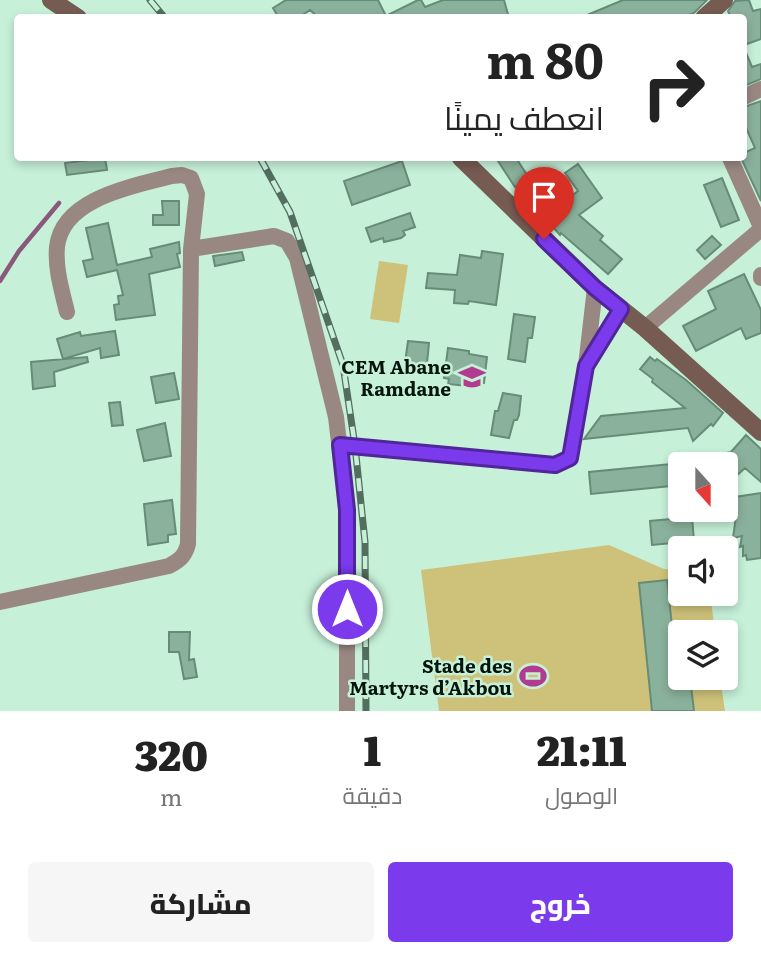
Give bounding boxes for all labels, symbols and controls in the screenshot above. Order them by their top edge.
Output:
text: 80 m [486,21,604,94]
icon: right [628,42,719,133]
text: انعطف يمينًا [444,92,604,140]
pin [514,167,574,239]
icon: arrive [525,178,563,216]
place label: CEM Abane Ramdane [341,352,451,402]
school or university icon: CEM Abane Ramdane [457,362,487,392]
north arrow [668,452,738,522]
map controls [668,452,738,690]
button: sound [668,536,738,606]
position arrow [310,572,384,646]
button: layers [668,620,738,690]
place label: Stade des Martyrs d’Akbou [349,651,512,701]
sports icon: Stade des Martyrs d’Akbou [518,661,548,691]
text: 1 [364,717,381,779]
text: 21:11 [537,717,627,779]
text: 320 [134,722,208,784]
text: دقيقة [342,777,402,811]
text: الوصول [545,777,618,811]
text: m [160,779,182,813]
button: مشاركة [28,862,374,942]
button: خروج [388,862,733,942]

